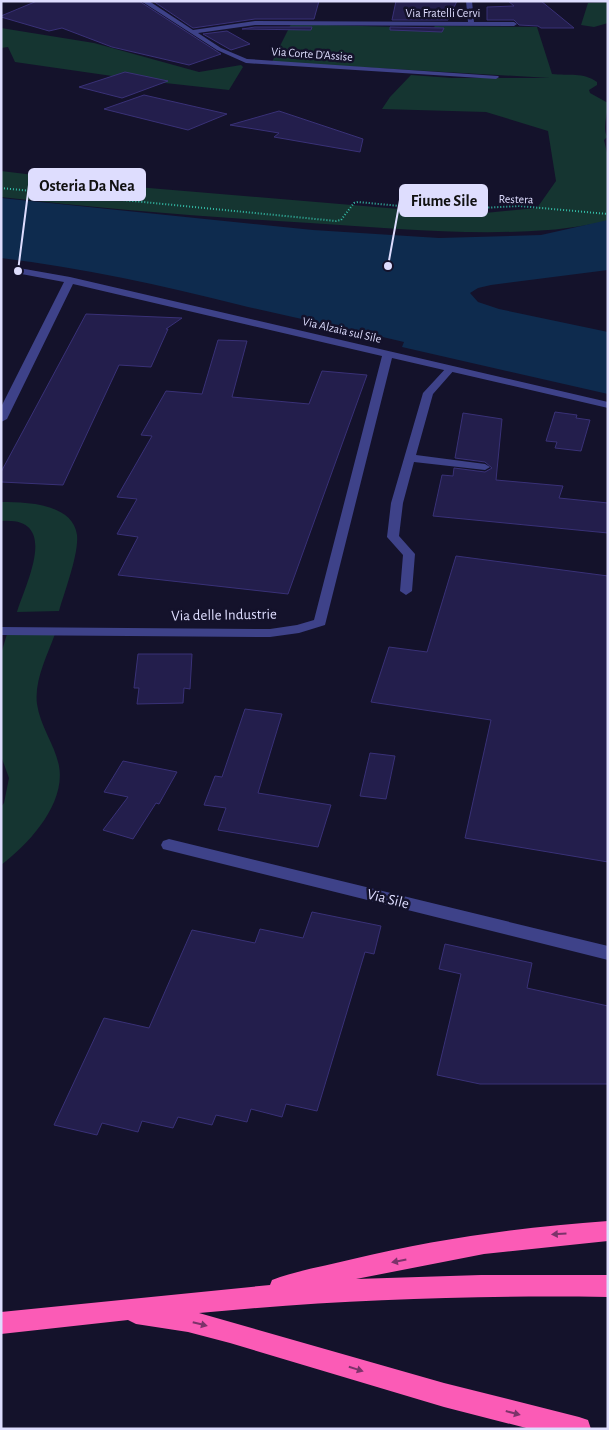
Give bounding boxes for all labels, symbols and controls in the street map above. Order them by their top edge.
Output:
street label: Via Fratelli Cervi [406,7,480,19]
street label: Via Corte D'Assise [271,45,353,63]
callout: Osteria Da Nea [29,169,145,200]
text: Osteria Da Nea [39,178,135,194]
callout: Fiume Sile [400,185,487,216]
text: Fiume Sile [411,193,478,209]
street label: Restera [499,193,534,205]
street label: Via Alzaia sul Sile [301,315,383,345]
street label: Via delle Industrie [171,607,277,623]
street label: Via Sile [365,887,411,911]
one-way arrow [551,1230,567,1238]
one-way arrow [390,1257,406,1265]
one-way arrow [192,1320,207,1328]
one-way arrow [349,1366,364,1374]
one-way arrow [505,1409,520,1417]

